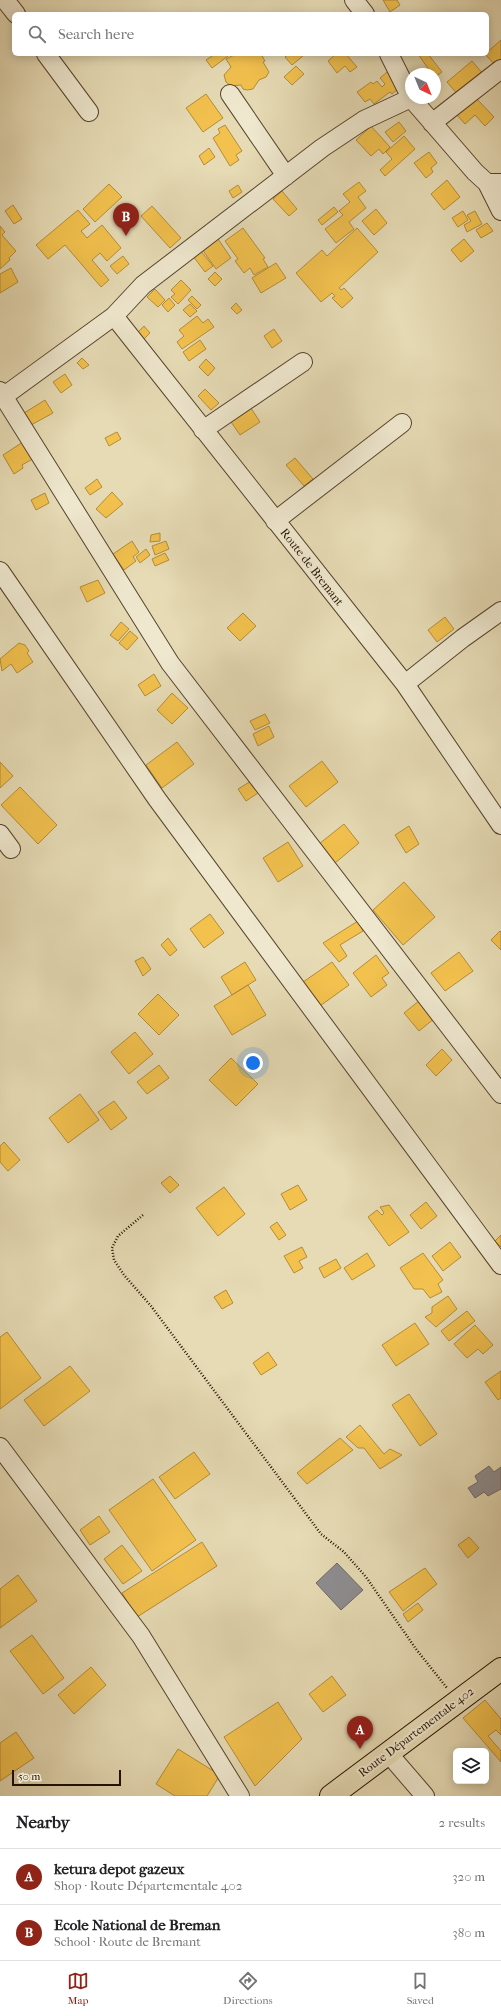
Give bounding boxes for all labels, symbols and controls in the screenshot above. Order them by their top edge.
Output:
search box [12,12,489,56]
icon: search [26,23,48,45]
text: Search here [58,25,134,43]
north arrow [405,68,441,104]
pin: B [113,203,139,236]
street label: Route de Bremant [277,525,347,609]
your location [243,1053,263,1073]
street label: Route Départementale 402 [356,1684,476,1780]
pin: A [347,1716,373,1749]
map controls [453,1748,489,1784]
button: layers [453,1748,489,1784]
scale bar [12,1768,121,1787]
text: 50 m [18,1770,40,1783]
text: Nearby [16,1812,70,1832]
text: 2 results [439,1815,485,1830]
text: ketura depot gazeux [54,1860,184,1878]
text: A [25,1869,33,1884]
text: 320 m [452,1869,485,1884]
text: Shop · Route Départementale 402 [54,1878,242,1893]
text: Ecole National de Breman [54,1916,221,1934]
text: B [25,1925,33,1940]
text: 380 m [452,1925,485,1940]
text: School · Route de Bremant [54,1934,201,1949]
tab: Map [67,1970,89,2007]
tab: Directions [223,1970,273,2007]
tab: Saved [407,1970,434,2007]

